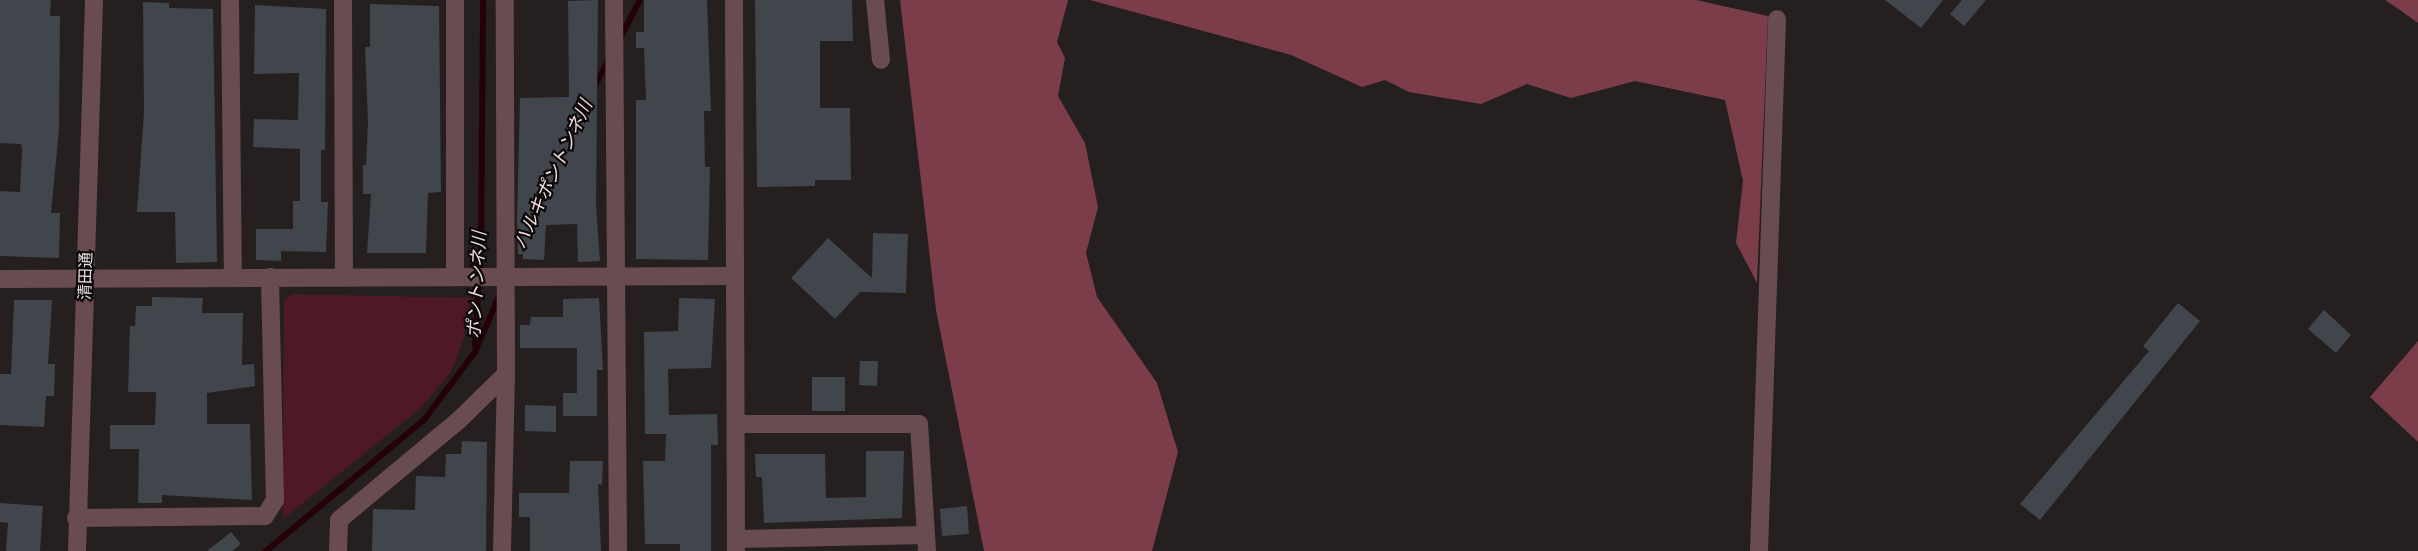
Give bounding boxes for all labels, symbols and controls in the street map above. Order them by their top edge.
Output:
water label: ハルキポントンネ川 [510,97,598,253]
water label: ポントンネ川 [464,231,492,339]
street label: 清田通 [76,252,96,300]

